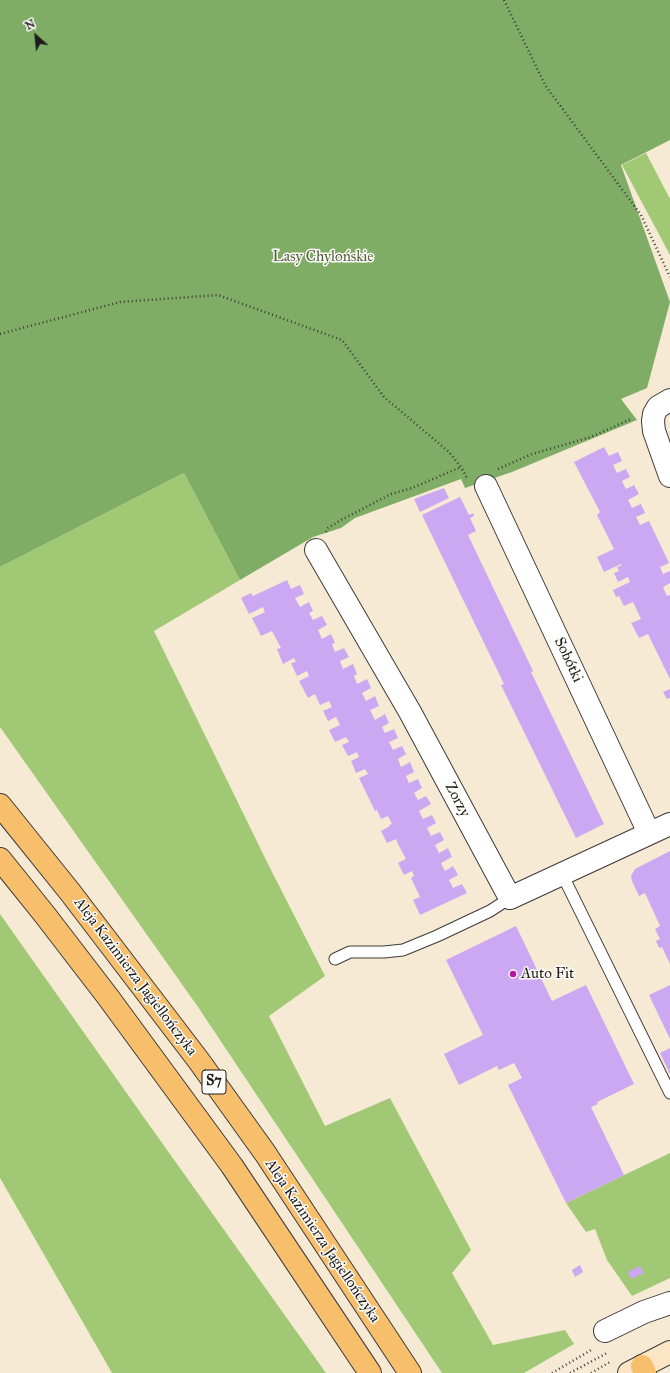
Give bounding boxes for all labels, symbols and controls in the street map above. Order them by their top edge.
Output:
north arrow [16,16,56,56]
text: N [23,17,37,33]
park label: Lasy Chylońskie [273,248,373,266]
street label: Sobótki [550,635,586,685]
street label: Zorzy [440,780,474,820]
street label: Aleja Kazimierza Jagiellończyka [70,894,200,1060]
place label: Auto Fit [521,965,574,983]
marker: Auto Fit [508,969,518,979]
road number: S7 [202,1070,226,1094]
street label: Aleja Kazimierza Jagiellończyka [260,1156,384,1326]

